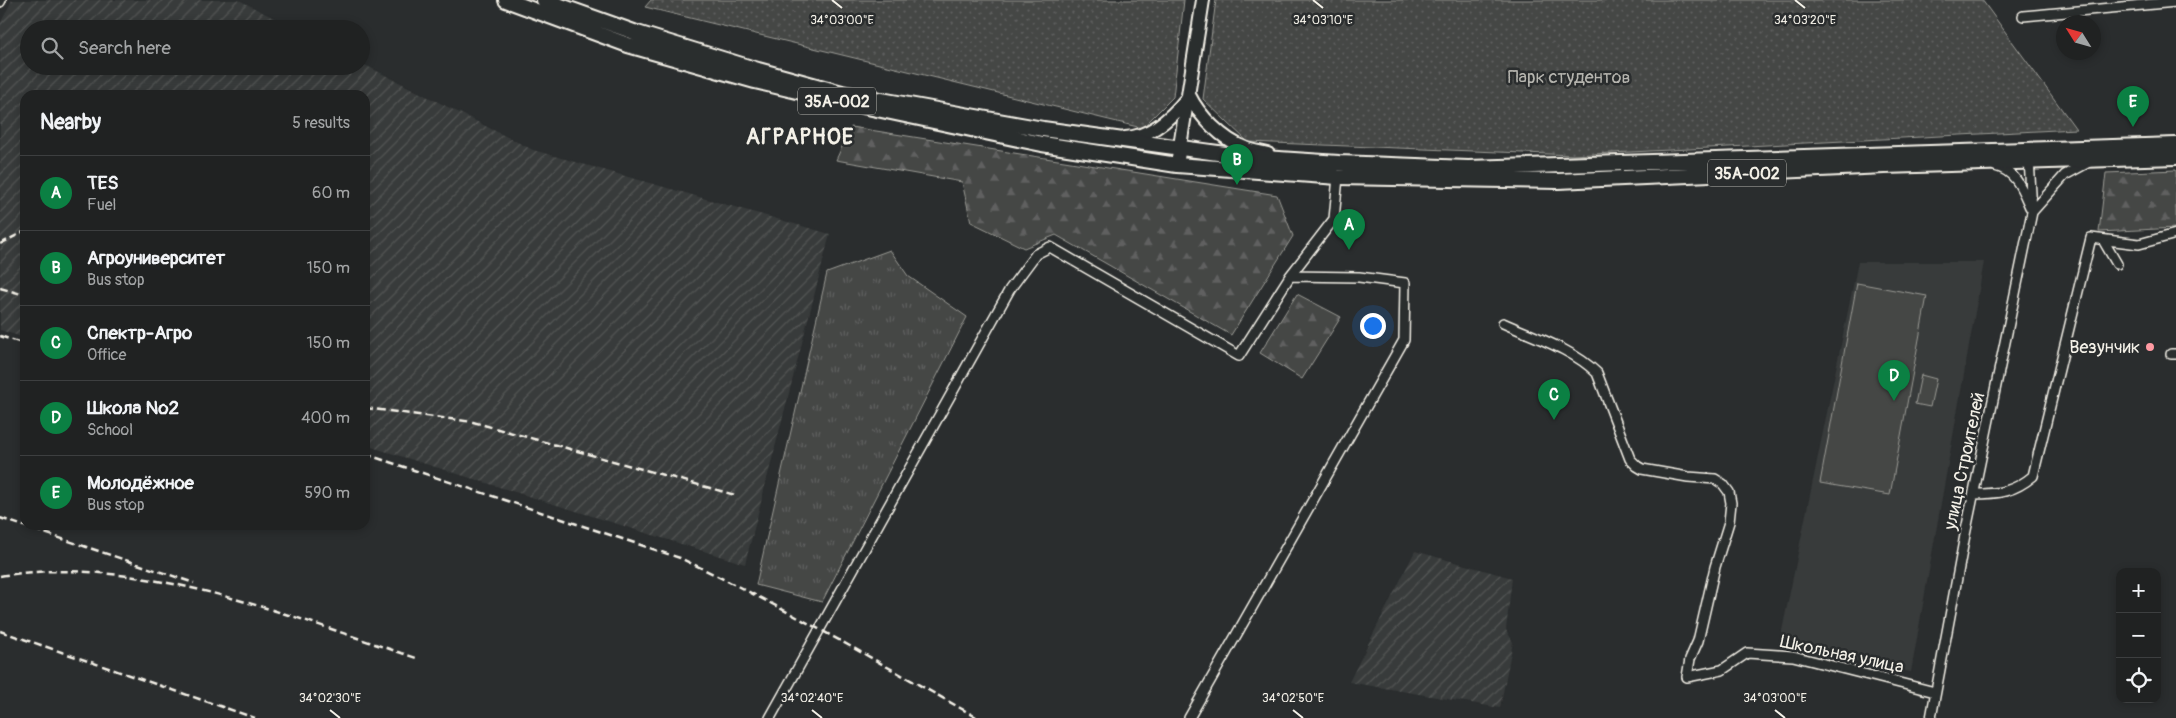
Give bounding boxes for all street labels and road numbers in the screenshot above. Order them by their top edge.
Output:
road number: 35А-002 [798,88,876,114]
road number: 35А-002 [1708,160,1786,187]
street label: улица Строителей [1938,390,1990,533]
street label: Школьная улица [1778,630,1906,679]

